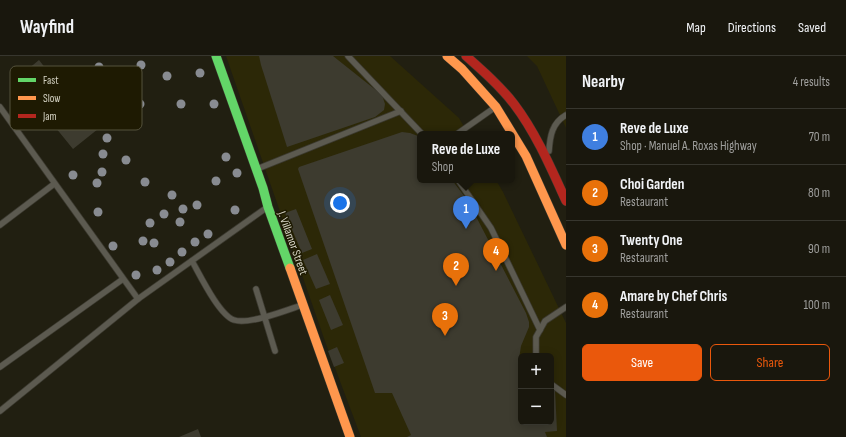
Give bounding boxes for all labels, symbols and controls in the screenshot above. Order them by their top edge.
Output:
text: Wayfind [20,16,74,39]
text: Map [686,19,706,36]
text: Directions [728,19,776,36]
text: Saved [798,19,826,36]
legend [10,66,142,130]
text: Nearby [582,72,625,92]
text: Fast [43,74,59,87]
text: 4 results [793,74,830,90]
text: Slow [43,92,60,105]
text: Jam [42,110,57,123]
text: Reve de Luxe [620,119,689,138]
text: 1 [592,129,598,145]
text: 70 m [809,129,830,145]
popup [417,131,515,183]
text: Shop · Manuel A. Roxas Highway [620,138,757,154]
text: Reve de Luxe [432,140,500,159]
text: Shop [432,159,454,175]
text: Choi Garden [620,175,684,194]
text: 2 [592,185,598,201]
text: 80 m [808,185,830,201]
your location [330,193,350,213]
text: Restaurant [620,194,668,210]
pin: 1 [453,196,479,229]
street label: J. Villamor Street [274,208,311,277]
text: Twenty One [620,231,683,250]
pin: 4 [483,238,509,271]
text: 3 [592,241,598,257]
text: 90 m [808,241,830,257]
text: Restaurant [620,250,668,266]
pin: 2 [443,253,469,286]
text: Amare by Chef Chris [620,287,727,306]
text: 4 [592,297,598,313]
text: 100 m [803,297,830,313]
pin: 3 [432,303,458,336]
text: Restaurant [620,306,668,322]
button: Save [582,344,702,381]
button: Share [710,344,830,381]
map controls [518,353,554,425]
button: + [518,353,554,389]
button: − [518,389,554,425]

